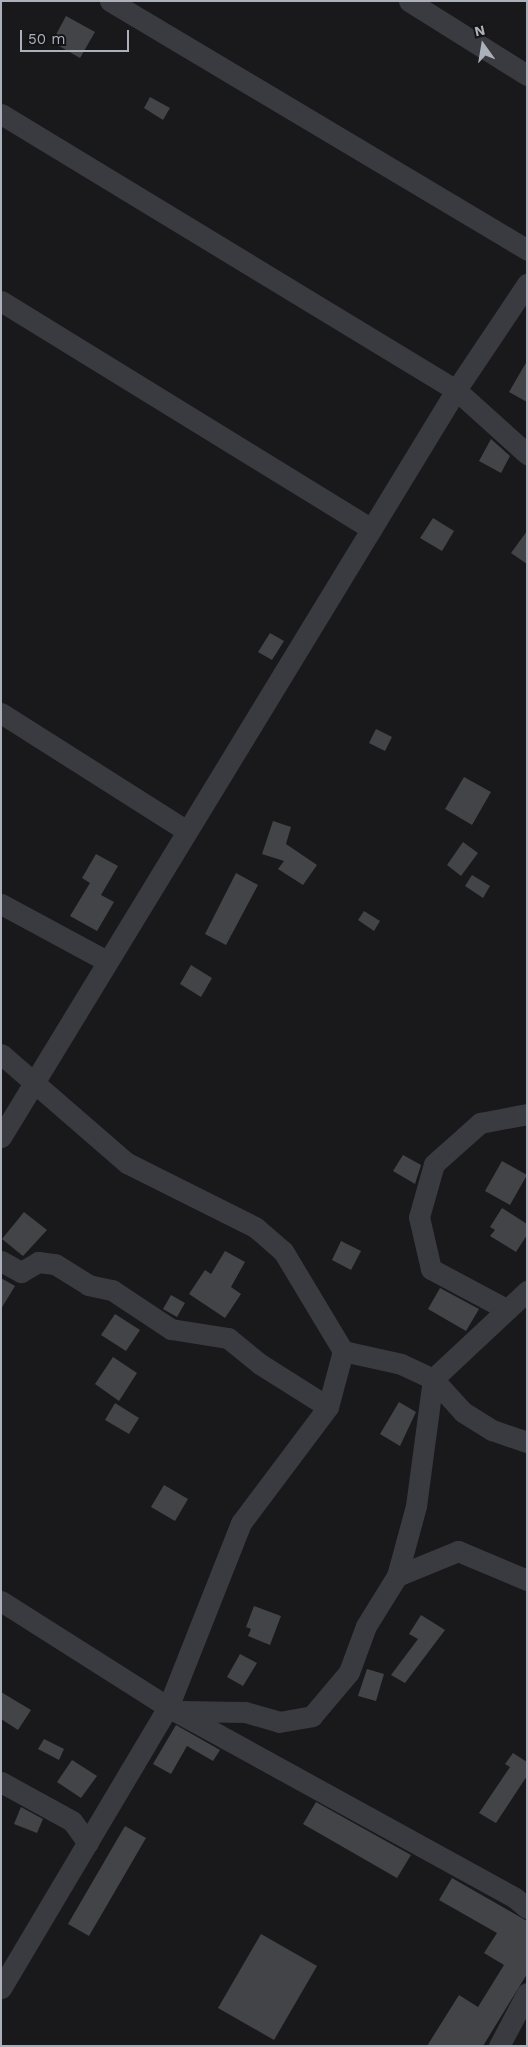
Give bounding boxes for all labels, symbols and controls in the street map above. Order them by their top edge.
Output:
scale bar [22,20,131,52]
north arrow [458,20,508,70]
text: N [473,21,486,39]
text: 50 m [28,30,65,48]

